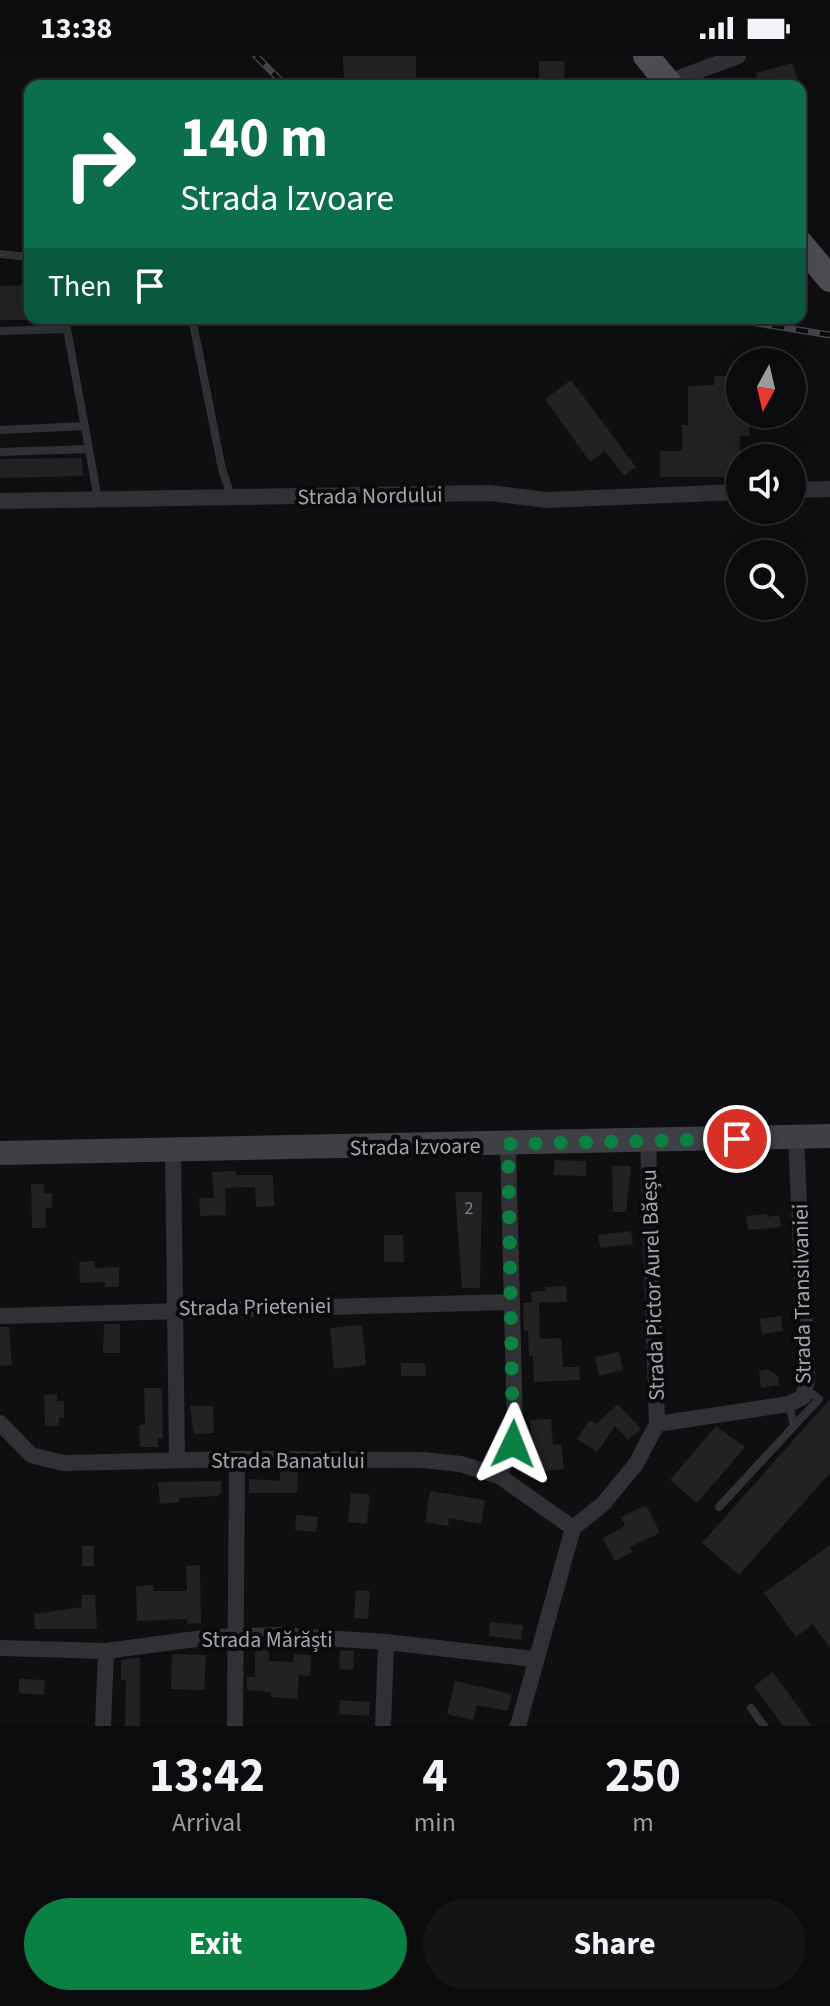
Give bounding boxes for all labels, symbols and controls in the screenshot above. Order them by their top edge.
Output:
text: 13:38 [40,7,112,50]
text: 140 m [180,99,328,178]
icon: right [48,112,152,216]
text: Strada Izvoare [180,173,394,224]
icon: arrive [128,264,172,308]
text: Then [48,265,112,308]
north arrow [726,348,806,428]
map controls [726,348,806,620]
button: sound [726,444,806,524]
street label: Strada Nordului [297,479,443,513]
button: search [726,540,806,620]
pin [703,1105,771,1173]
icon: arrive [715,1117,759,1161]
street label: Strada Izvoare [349,1130,481,1164]
street label: Strada Pictor Aurel Băeșu [633,1169,673,1401]
house number: 2 [465,1196,474,1221]
street label: Strada Transilvaniei [784,1203,820,1385]
street label: Strada Prieteniei [178,1290,332,1324]
position arrow [471,1402,555,1486]
street label: Strada Banatului [211,1445,365,1477]
street label: Strada Mărăști [201,1624,333,1656]
text: 13:42 [149,1742,265,1810]
text: 4 [422,1742,448,1810]
text: 250 [605,1742,681,1810]
text: Arrival [172,1804,242,1841]
text: min [414,1804,456,1841]
text: m [632,1804,654,1841]
button: Exit [24,1898,407,1990]
button: Share [423,1898,806,1990]

